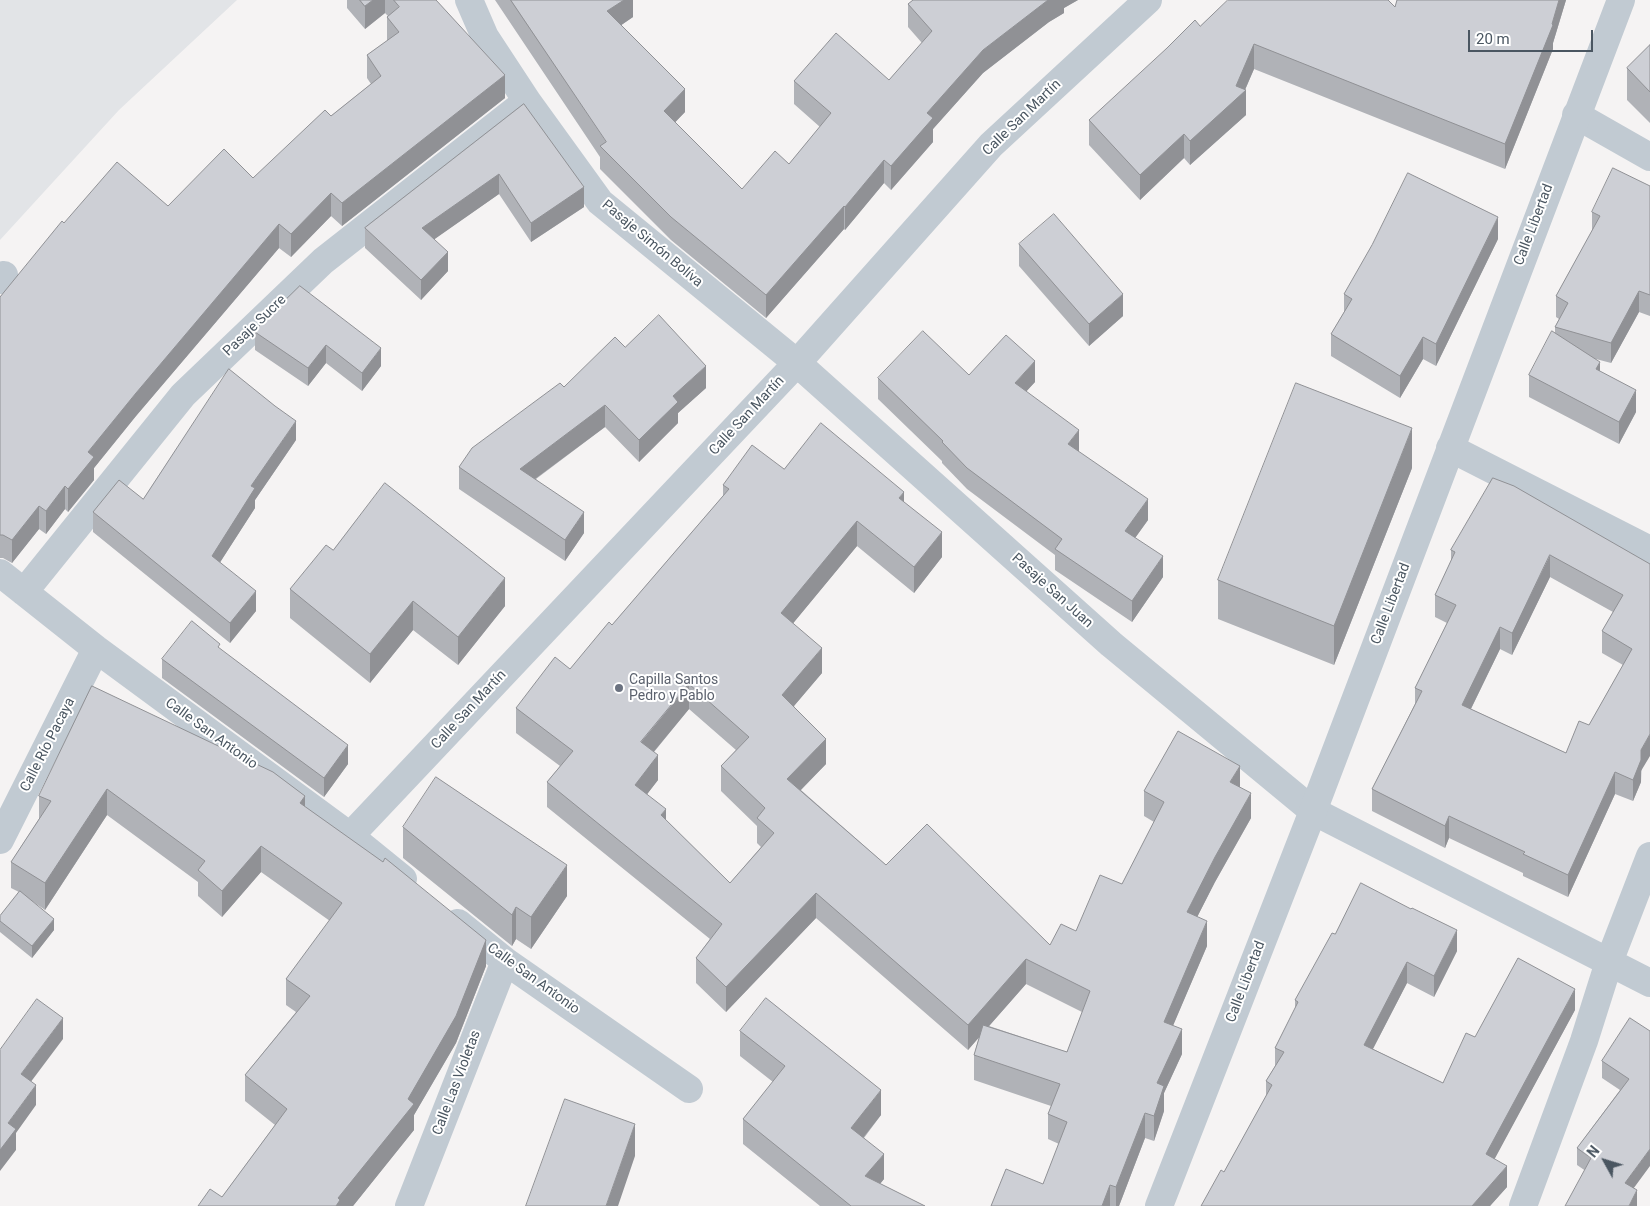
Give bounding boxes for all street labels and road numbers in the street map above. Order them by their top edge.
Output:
street label: Calle San Martín [979,76,1065,160]
street label: Calle Libertad [1511,182,1557,268]
street label: Pasaje Simón Bolíva [598,197,706,291]
street label: Pasaje Sucre [220,292,290,360]
street label: Calle San Martín [706,373,788,459]
street label: Pasaje San Juan [1008,550,1096,632]
street label: Calle Libertad [1368,561,1414,647]
street label: Calle San Martín [428,667,510,753]
street label: Calle Río Pacaya [17,695,79,795]
street label: Calle San Antonio [162,695,260,773]
street label: Calle Libertad [1223,939,1269,1025]
street label: Calle San Antonio [484,940,582,1018]
street label: Calle Las Violetas [429,1028,485,1138]

